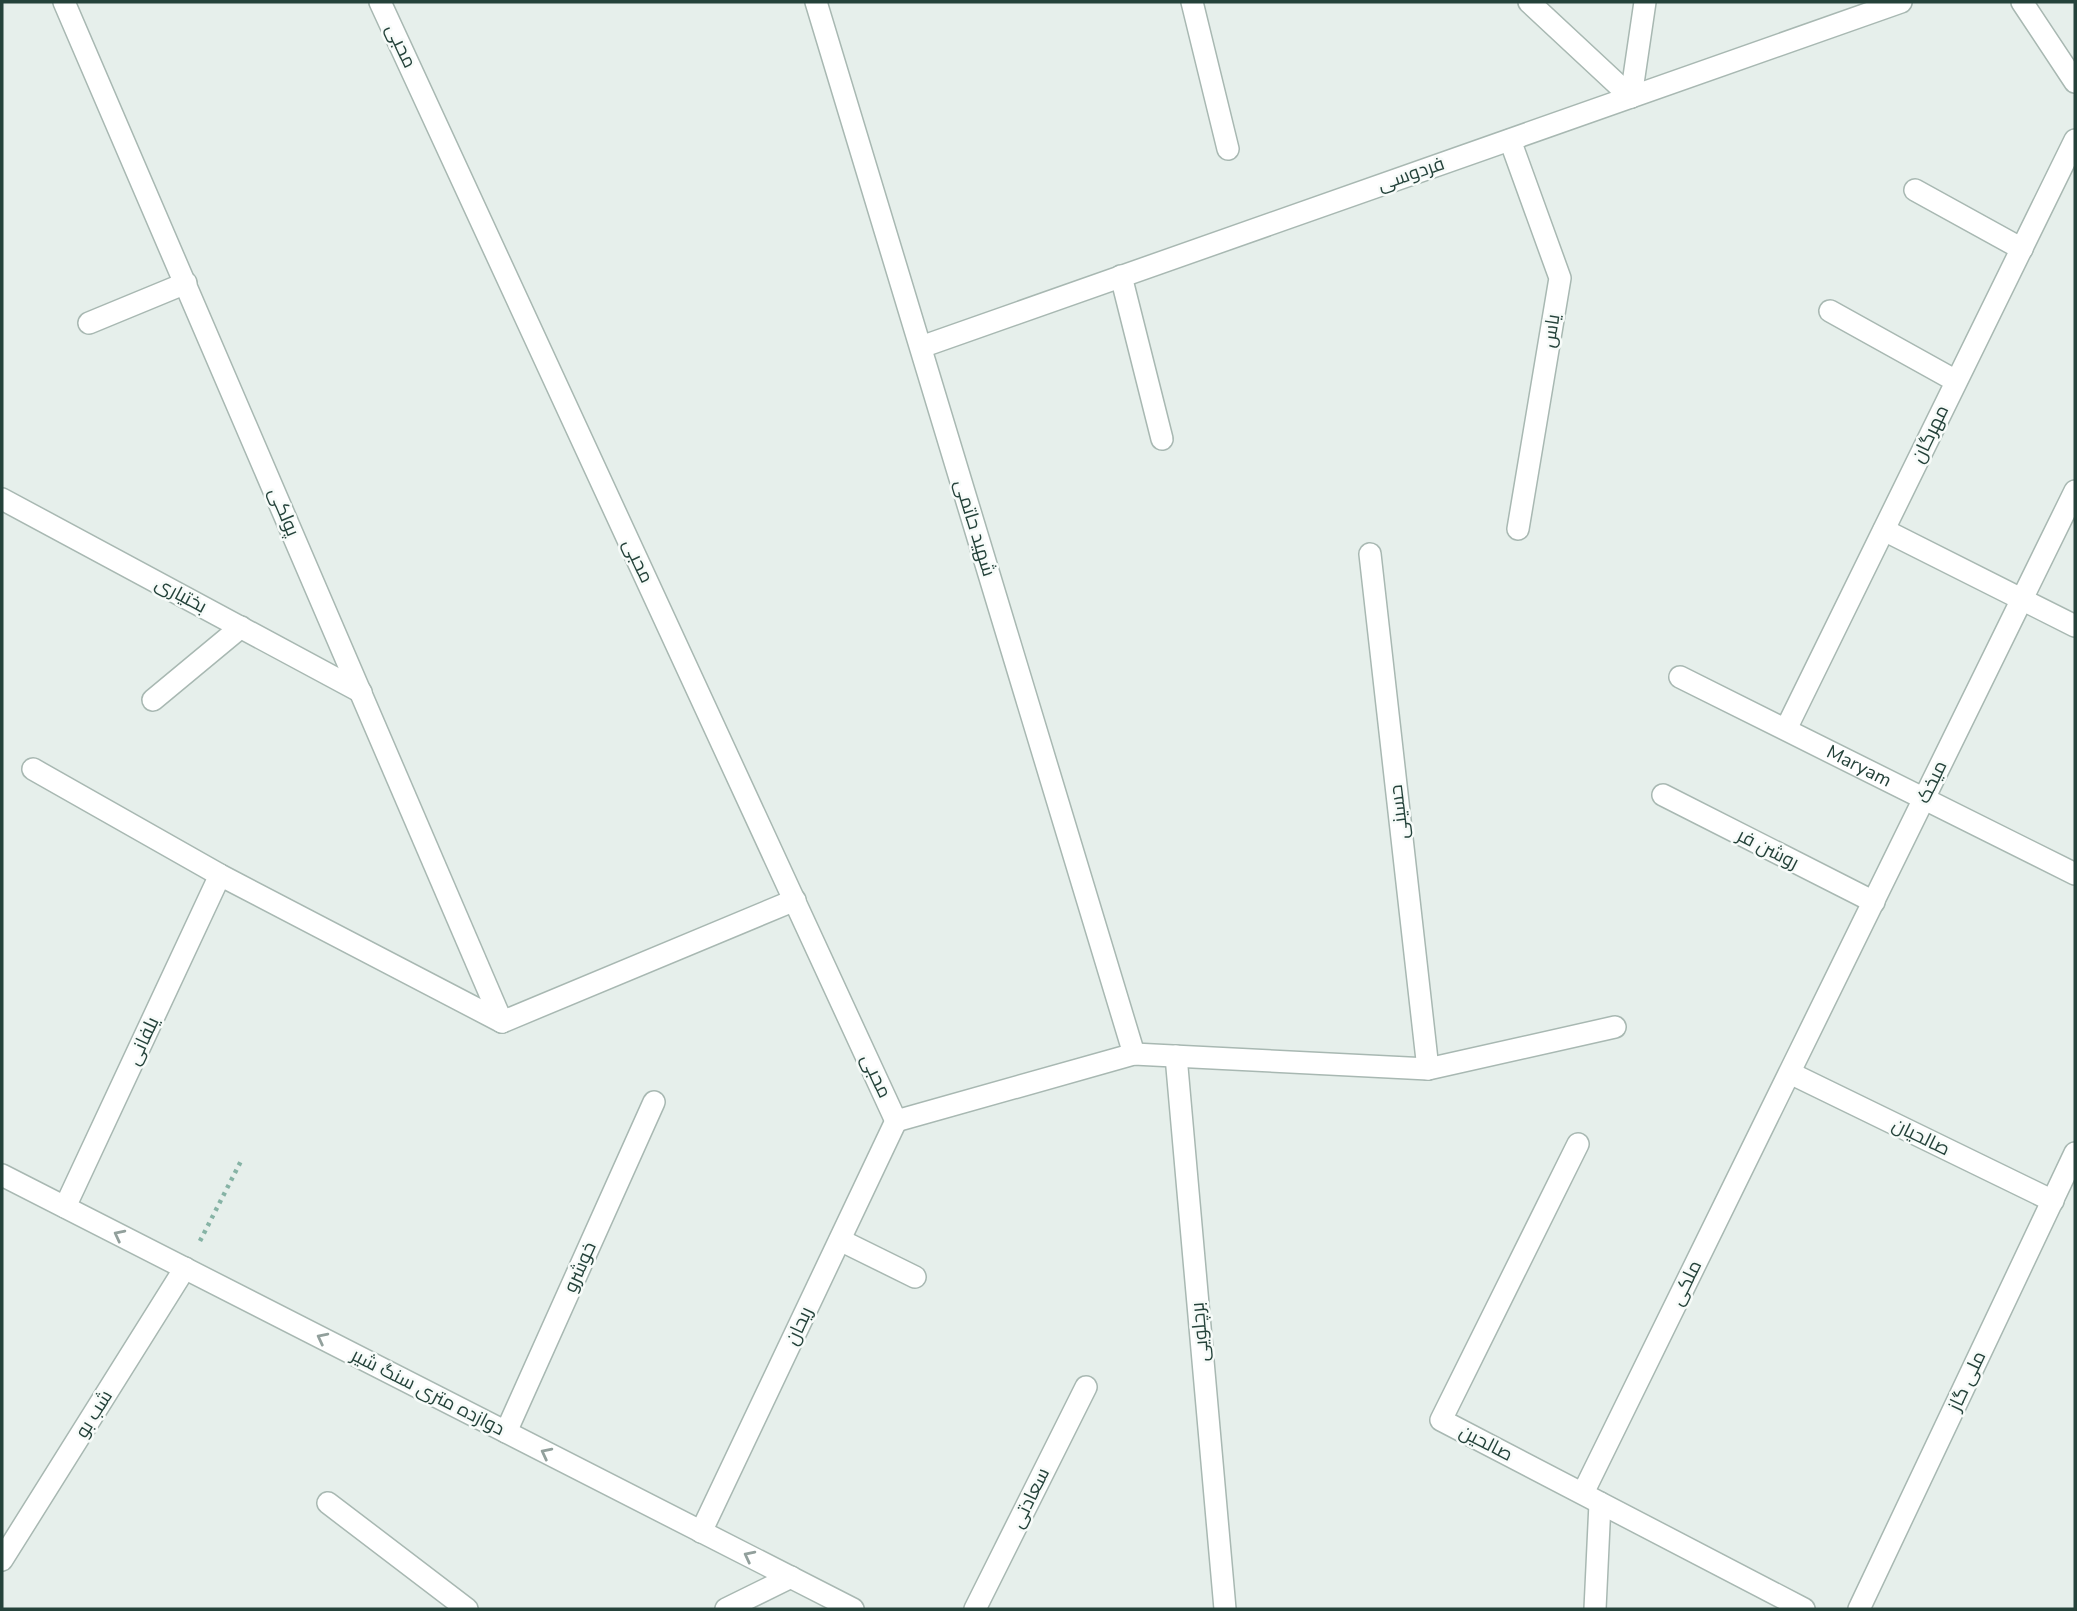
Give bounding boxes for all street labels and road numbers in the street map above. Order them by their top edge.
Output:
street label: محبی [379,20,423,72]
street label: فردوسی [1374,150,1448,198]
street label: یاس [1536,312,1566,350]
street label: مهرگان [1905,401,1955,467]
street label: شهید حاتمی [948,477,1002,579]
street label: پولکی [262,484,306,540]
street label: محبی [616,535,660,587]
street label: بختیاری [150,571,212,619]
street label: Maryam [1822,739,1896,793]
street label: میخک [1911,756,1953,808]
street label: حسینی [1383,783,1415,841]
street label: روشن فر [1732,822,1803,876]
street label: یلفانی [121,1013,165,1069]
street label: محبی [854,1050,898,1102]
street label: صالحیان [1888,1112,1954,1162]
street label: خوشرو [557,1238,603,1296]
street label: ملکی [1664,1256,1708,1310]
street label: برچلویی [1184,1301,1216,1363]
street label: ریحان [779,1302,819,1350]
street label: دوازده متری سنگ شیر [346,1342,509,1442]
street label: ملی گاز [1941,1347,1992,1416]
street label: شب بو [69,1385,119,1443]
street label: صالحین [1455,1419,1517,1467]
street label: سعادتی [1004,1463,1056,1533]

